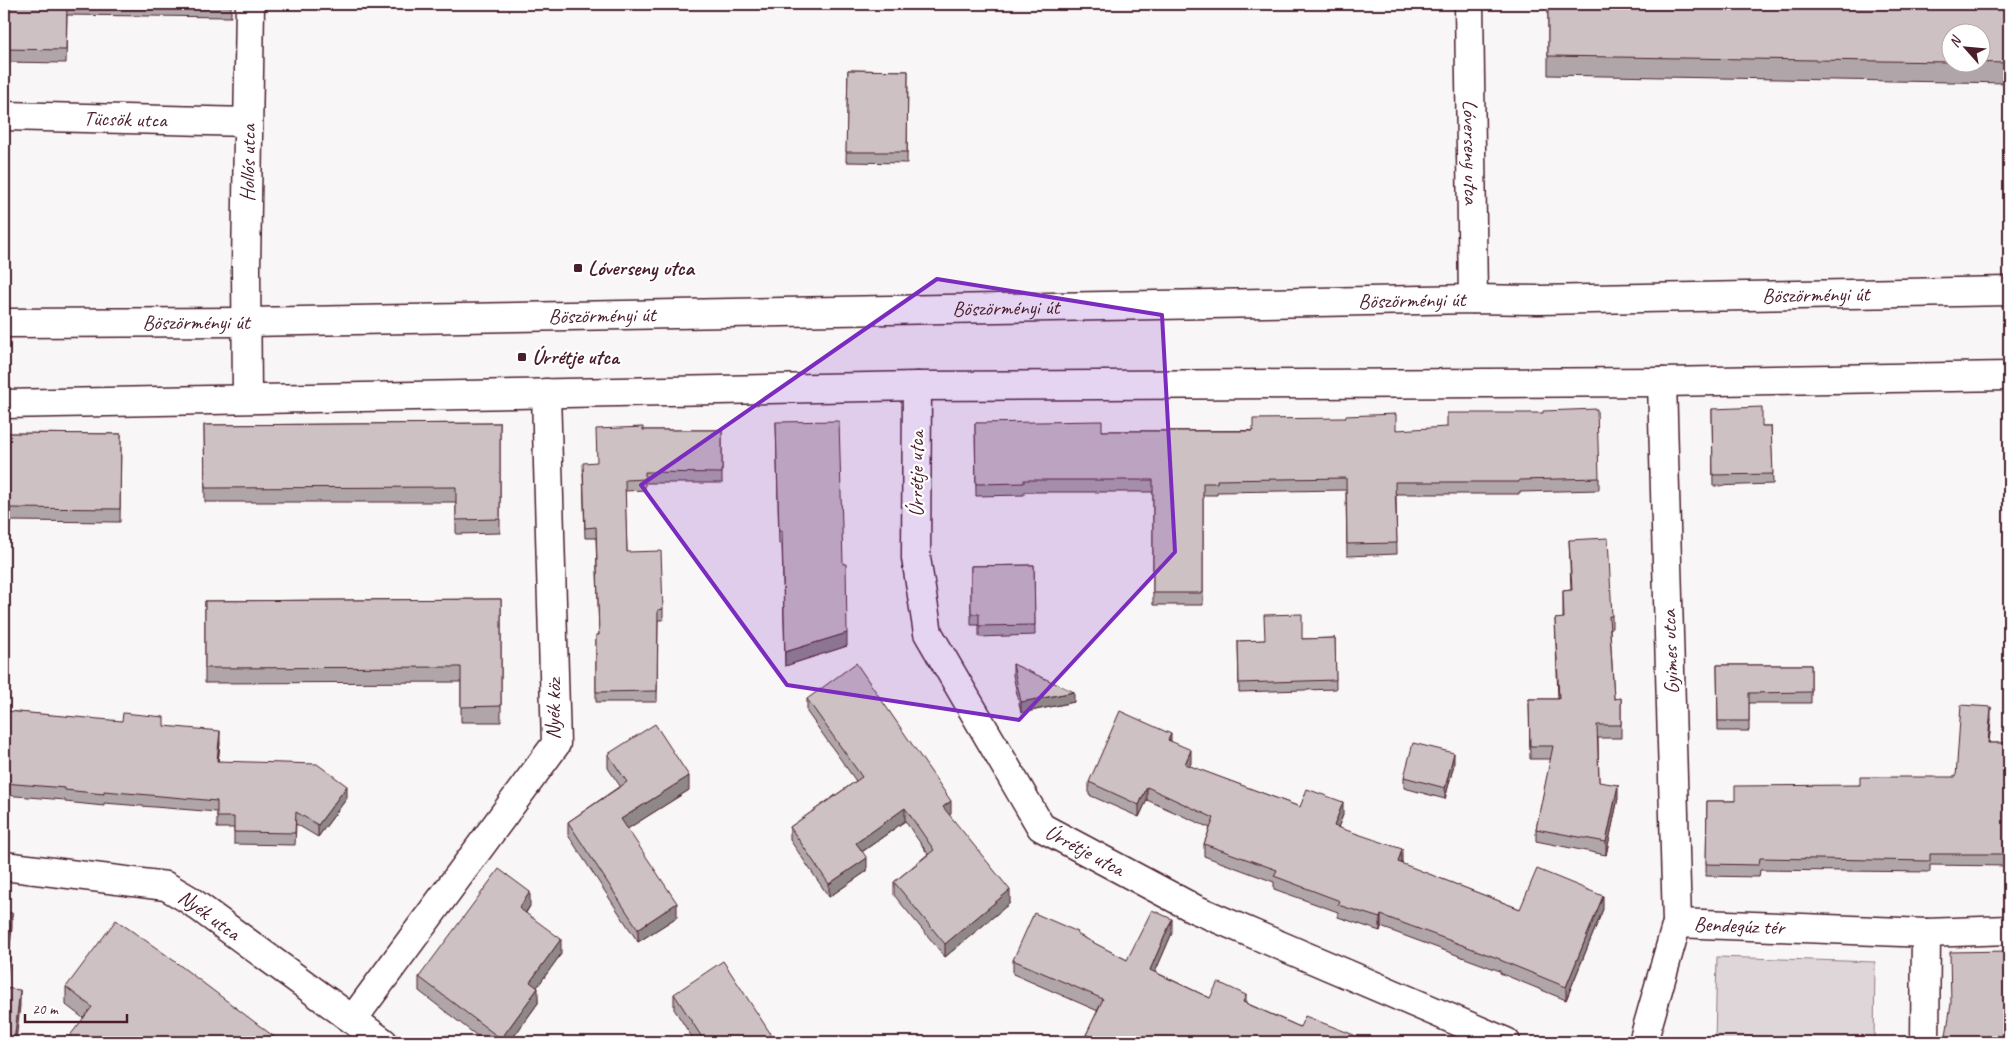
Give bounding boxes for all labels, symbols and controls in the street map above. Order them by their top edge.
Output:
north arrow [1940,22,1990,72]
text: N [1945,33,1965,50]
street label: Lóverseny utca [1457,99,1485,206]
street label: Tücsök utca [83,105,168,133]
street label: Hollós utca [234,123,261,202]
place label: Lóverseny utca [588,255,695,282]
marker: Lóverseny utca [572,262,584,274]
street label: Böszörményi út [1762,281,1872,309]
street label: Böszörményi út [1358,286,1468,314]
street label: Böszörményi út [952,294,1062,322]
street label: Böszörményi út [548,301,658,329]
street label: Böszörményi út [142,309,252,335]
place label: Úrrétje utca [532,344,621,370]
marker: Úrrétje utca [516,351,528,363]
street label: Úrrétje utca [903,429,929,517]
street label: Gyimes utca [1655,608,1684,695]
street label: Nyék köz [539,676,567,740]
street label: Úrrétje utca [1041,819,1131,883]
street label: Nyék utca [174,883,247,947]
street label: Bendegúz tér [1693,911,1787,940]
scale bar [25,991,128,1023]
text: 20 m [32,1000,59,1019]

